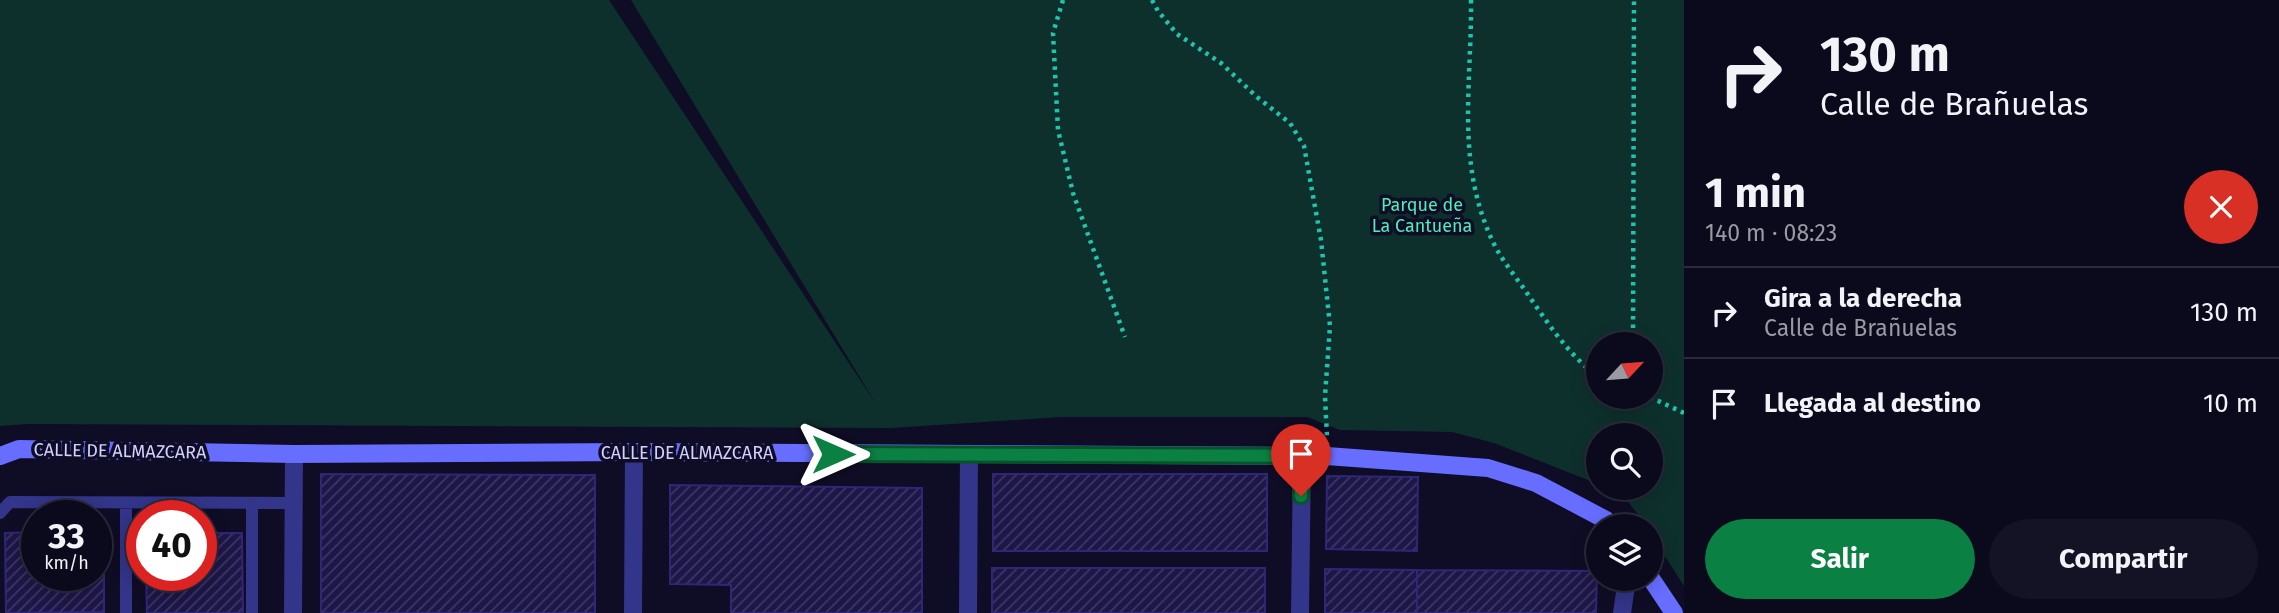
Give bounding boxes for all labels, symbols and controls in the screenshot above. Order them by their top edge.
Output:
text: 130 m [1820,25,1950,84]
icon: right [1705,28,1796,119]
text: Calle de Brañuelas [1820,85,2088,123]
text: 1 min [1705,168,1806,218]
button: close [2184,170,2258,244]
park label: Parque de La Cantueña [1372,194,1472,237]
text: 140 m · 08:23 [1705,219,1837,247]
text: Gira a la derecha [1764,283,1962,314]
icon: right [1705,294,1743,332]
text: 130 m [2190,297,2258,328]
text: Calle de Brañuelas [1764,314,1957,342]
north arrow [1586,332,1662,410]
map controls [1586,332,1663,591]
icon: arrive [1705,385,1743,423]
text: Llegada al destino [1764,388,1981,419]
text: 10 m [2203,388,2258,419]
position arrow [796,417,870,491]
button: search [1586,423,1663,500]
pin [1271,424,1331,496]
icon: arrive [1282,435,1320,473]
street label: CALLE DE ALMAZCARA [33,438,207,464]
street label: CALLE DE ALMAZCARA [601,442,774,464]
speed limit sign: 40 [126,500,217,591]
button: layers [1586,514,1663,591]
text: 33 [48,515,85,557]
button: Salir [1705,519,1975,599]
button: Compartir [1989,519,2258,599]
text: km/h [44,552,89,574]

